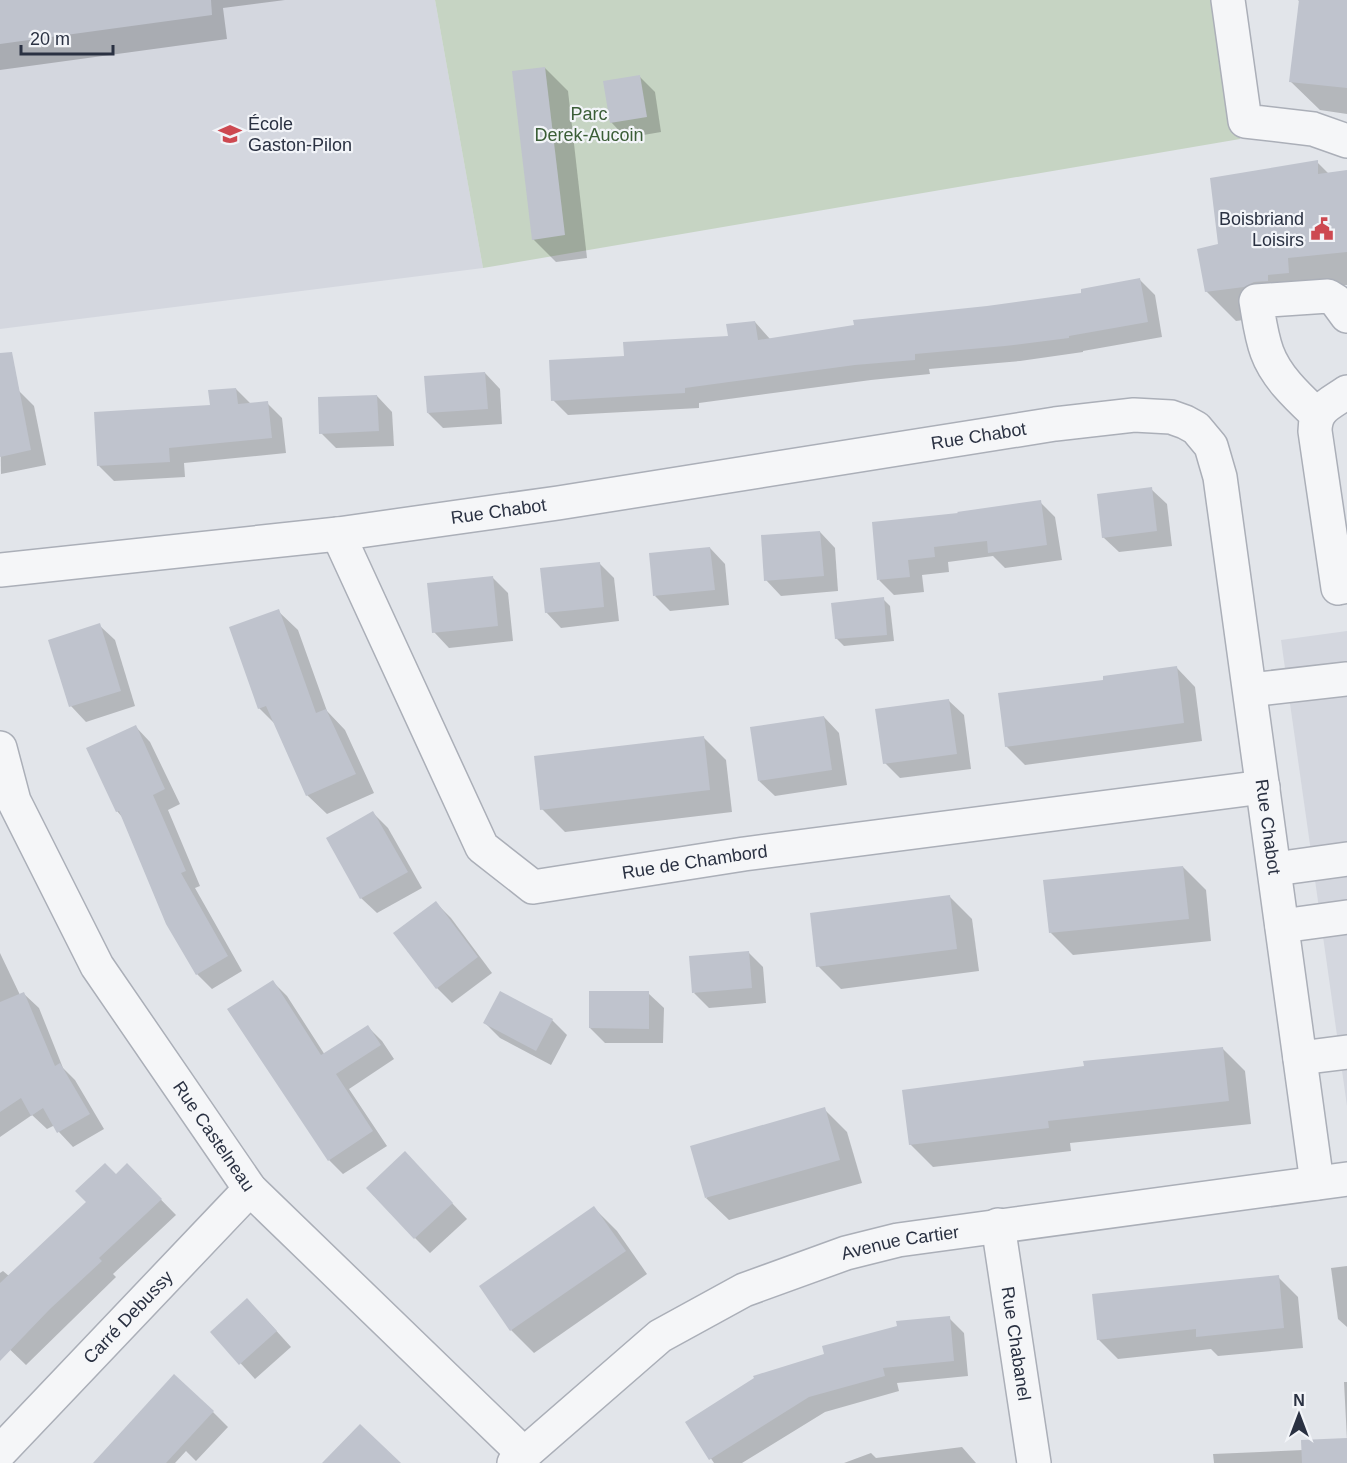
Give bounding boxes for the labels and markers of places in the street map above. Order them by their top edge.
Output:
place label: École Gaston-Pilon [248,114,352,155]
school or university icon: École Gaston-Pilon [217,121,243,147]
place label: Boisbriand Loisirs [1219,209,1304,250]
public building icon: Boisbriand Loisirs [1309,216,1335,242]

